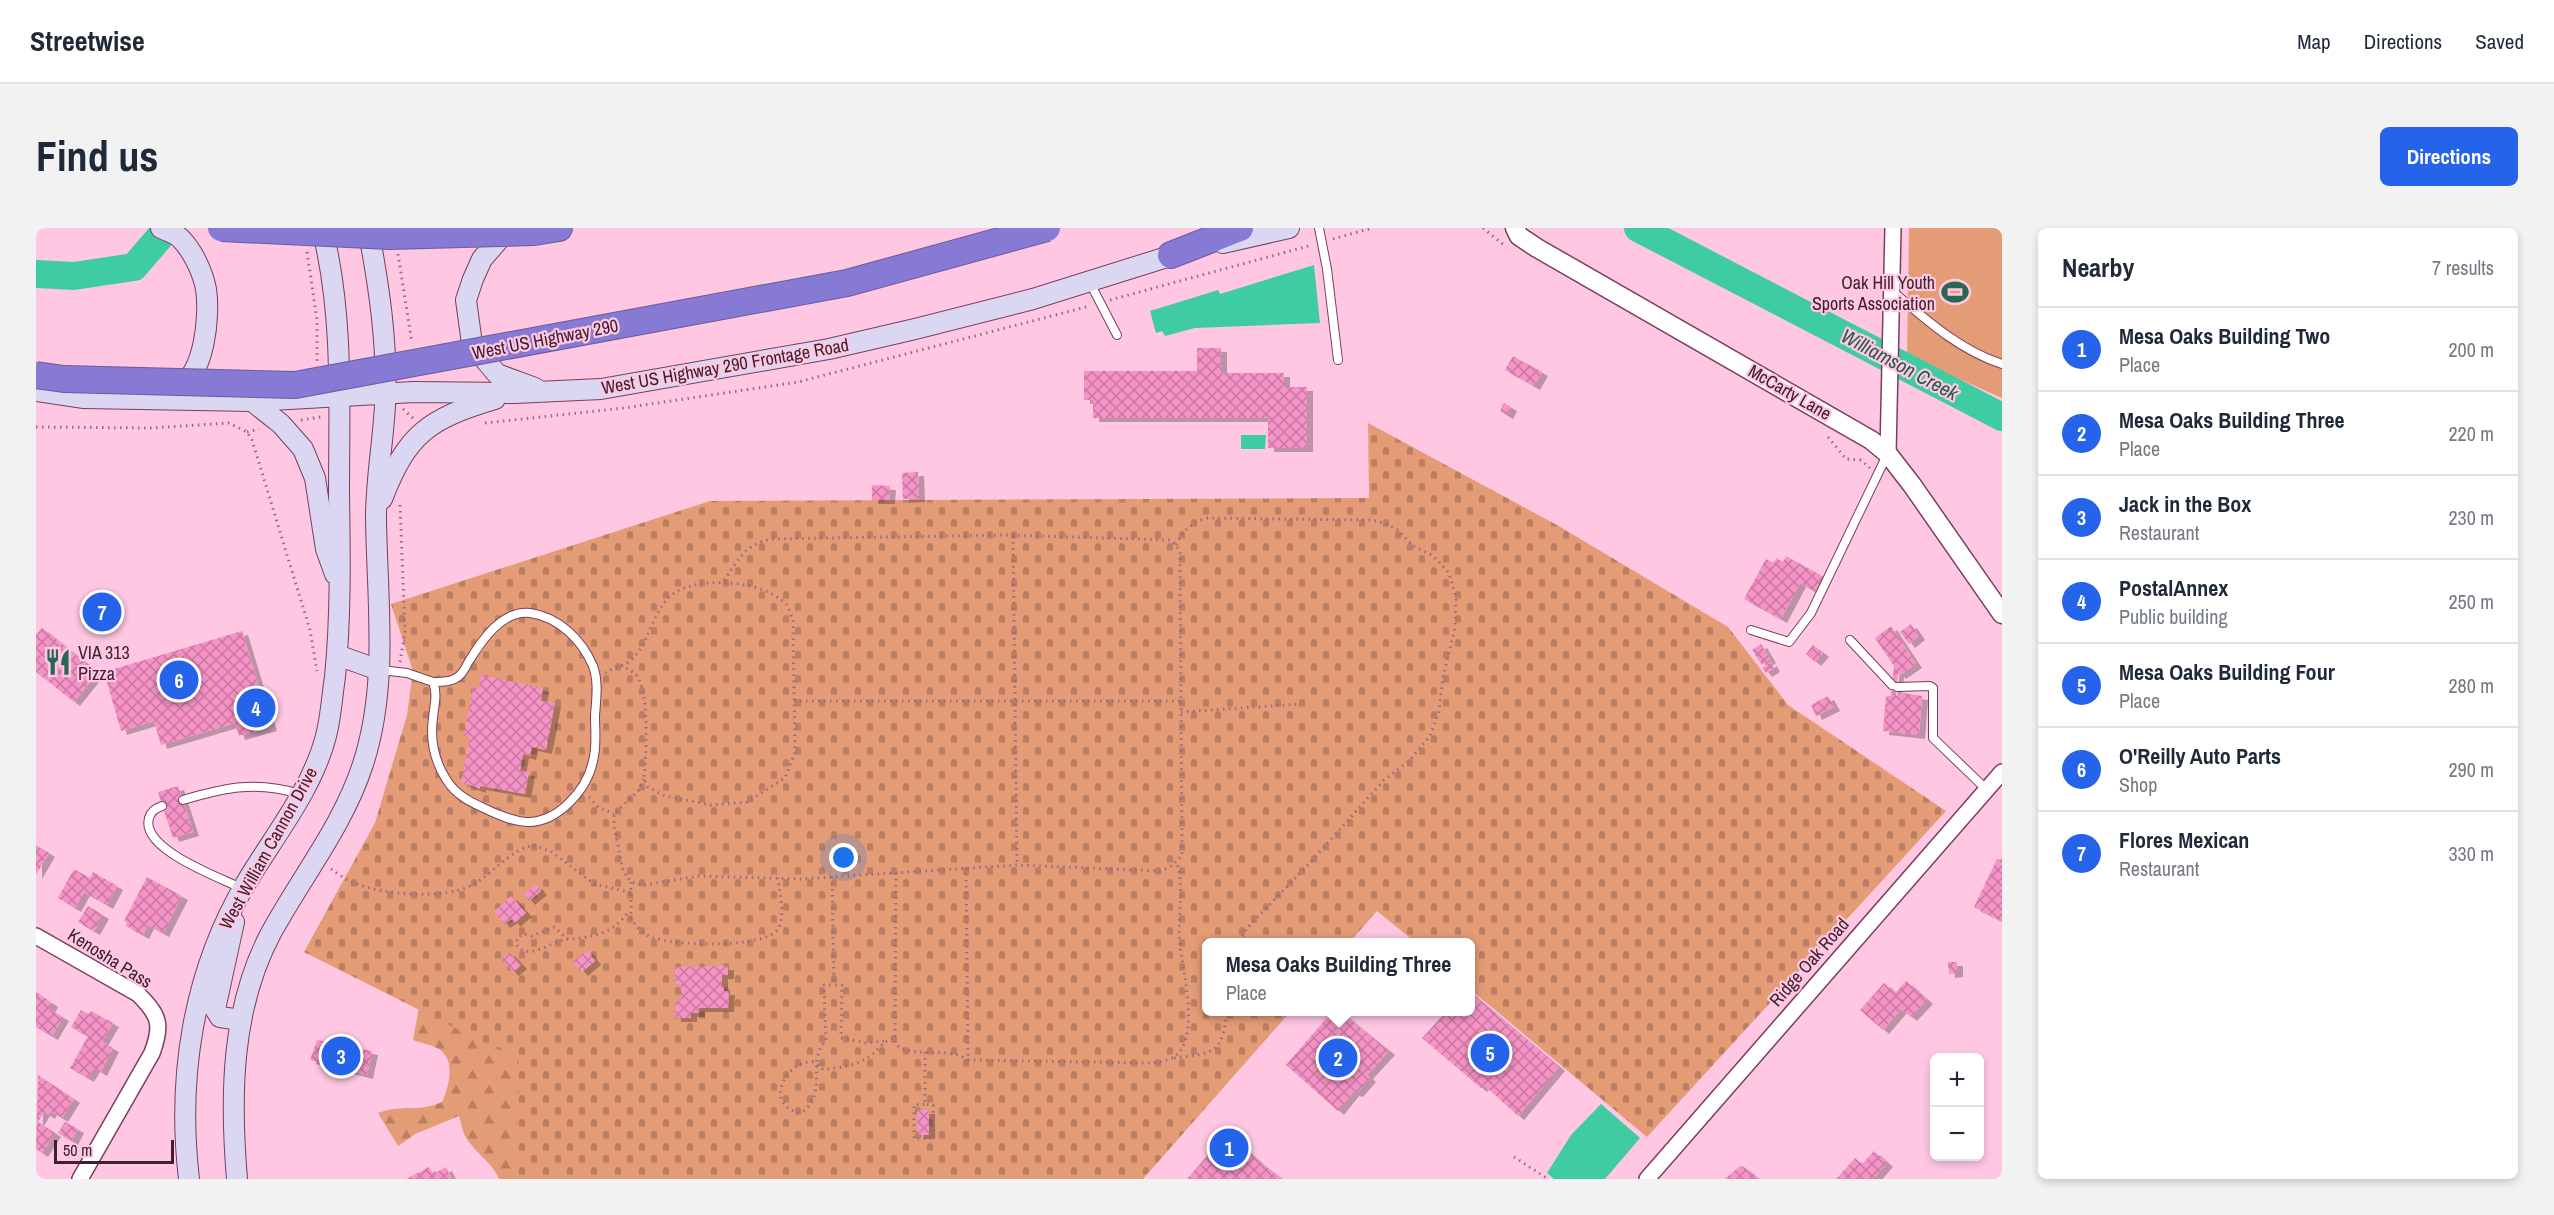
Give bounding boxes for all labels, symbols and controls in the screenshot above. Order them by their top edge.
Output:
text: Streetwise [30,22,145,60]
text: Map [2297,27,2331,56]
text: Directions [2364,27,2442,56]
text: Saved [2475,27,2524,56]
button: Directions [2380,127,2518,186]
text: Find us [36,128,158,184]
text: Nearby [2062,250,2134,285]
text: 7 results [2432,254,2494,281]
place label: Oak Hill Youth Sports Association [1812,270,1935,316]
sports icon: Oak Hill Youth Sports Association [1940,277,1970,307]
street label: West US Highway 290 [470,313,620,365]
text: Mesa Oaks Building Two [2119,321,2330,351]
water label: Williamson Creek [1837,322,1964,407]
street label: West US Highway 290 Frontage Road [599,332,851,400]
text: 1 [2077,336,2086,363]
text: 200 m [2448,336,2494,363]
text: Place [2119,351,2160,378]
street label: McCarty Lane [1744,358,1836,426]
text: Mesa Oaks Building Three [2119,405,2345,435]
text: 2 [2077,420,2086,447]
text: 220 m [2448,420,2494,447]
text: Place [2119,435,2160,462]
text: Jack in the Box [2119,489,2251,519]
text: 3 [2077,504,2086,531]
text: 230 m [2448,504,2494,531]
text: Restaurant [2119,519,2199,546]
text: PostalAnnex [2119,573,2228,603]
text: 4 [2077,588,2086,615]
text: 250 m [2448,588,2494,615]
pin: 7 [82,590,122,634]
text: Public building [2119,603,2228,630]
place label: VIA 313 Pizza [78,640,130,686]
restaurant icon: VIA 313 Pizza [43,647,73,677]
text: Mesa Oaks Building Four [2119,657,2335,687]
pin: 6 [160,658,198,702]
text: 5 [2077,672,2086,699]
text: 280 m [2448,672,2494,699]
pin: 4 [236,686,276,730]
text: Place [2119,687,2160,714]
text: O'Reilly Auto Parts [2119,741,2281,771]
text: 6 [2077,756,2086,783]
text: 290 m [2448,756,2494,783]
street label: West William Cannon Drive [213,762,323,934]
text: Shop [2119,771,2157,798]
text: Flores Mexican [2119,825,2249,855]
text: 7 [2077,840,2086,867]
text: 330 m [2448,840,2494,867]
your location [829,843,858,872]
text: Restaurant [2119,855,2199,882]
street label: Ridge Oak Road [1763,912,1855,1012]
street label: Kenosha Pass [63,922,157,994]
popup [1202,938,1475,1016]
text: Mesa Oaks Building Three [1226,949,1451,979]
text: Place [1226,979,1267,1006]
pin: 5 [1470,1030,1510,1076]
pin: 3 [322,1034,360,1078]
pin: 2 [1318,1036,1358,1080]
map controls [1930,1053,1984,1161]
button: + [1930,1053,1984,1107]
button: − [1930,1107,1984,1161]
pin: 1 [1210,1126,1248,1170]
scale bar [54,1137,174,1164]
text: 50 m [63,1139,92,1161]

